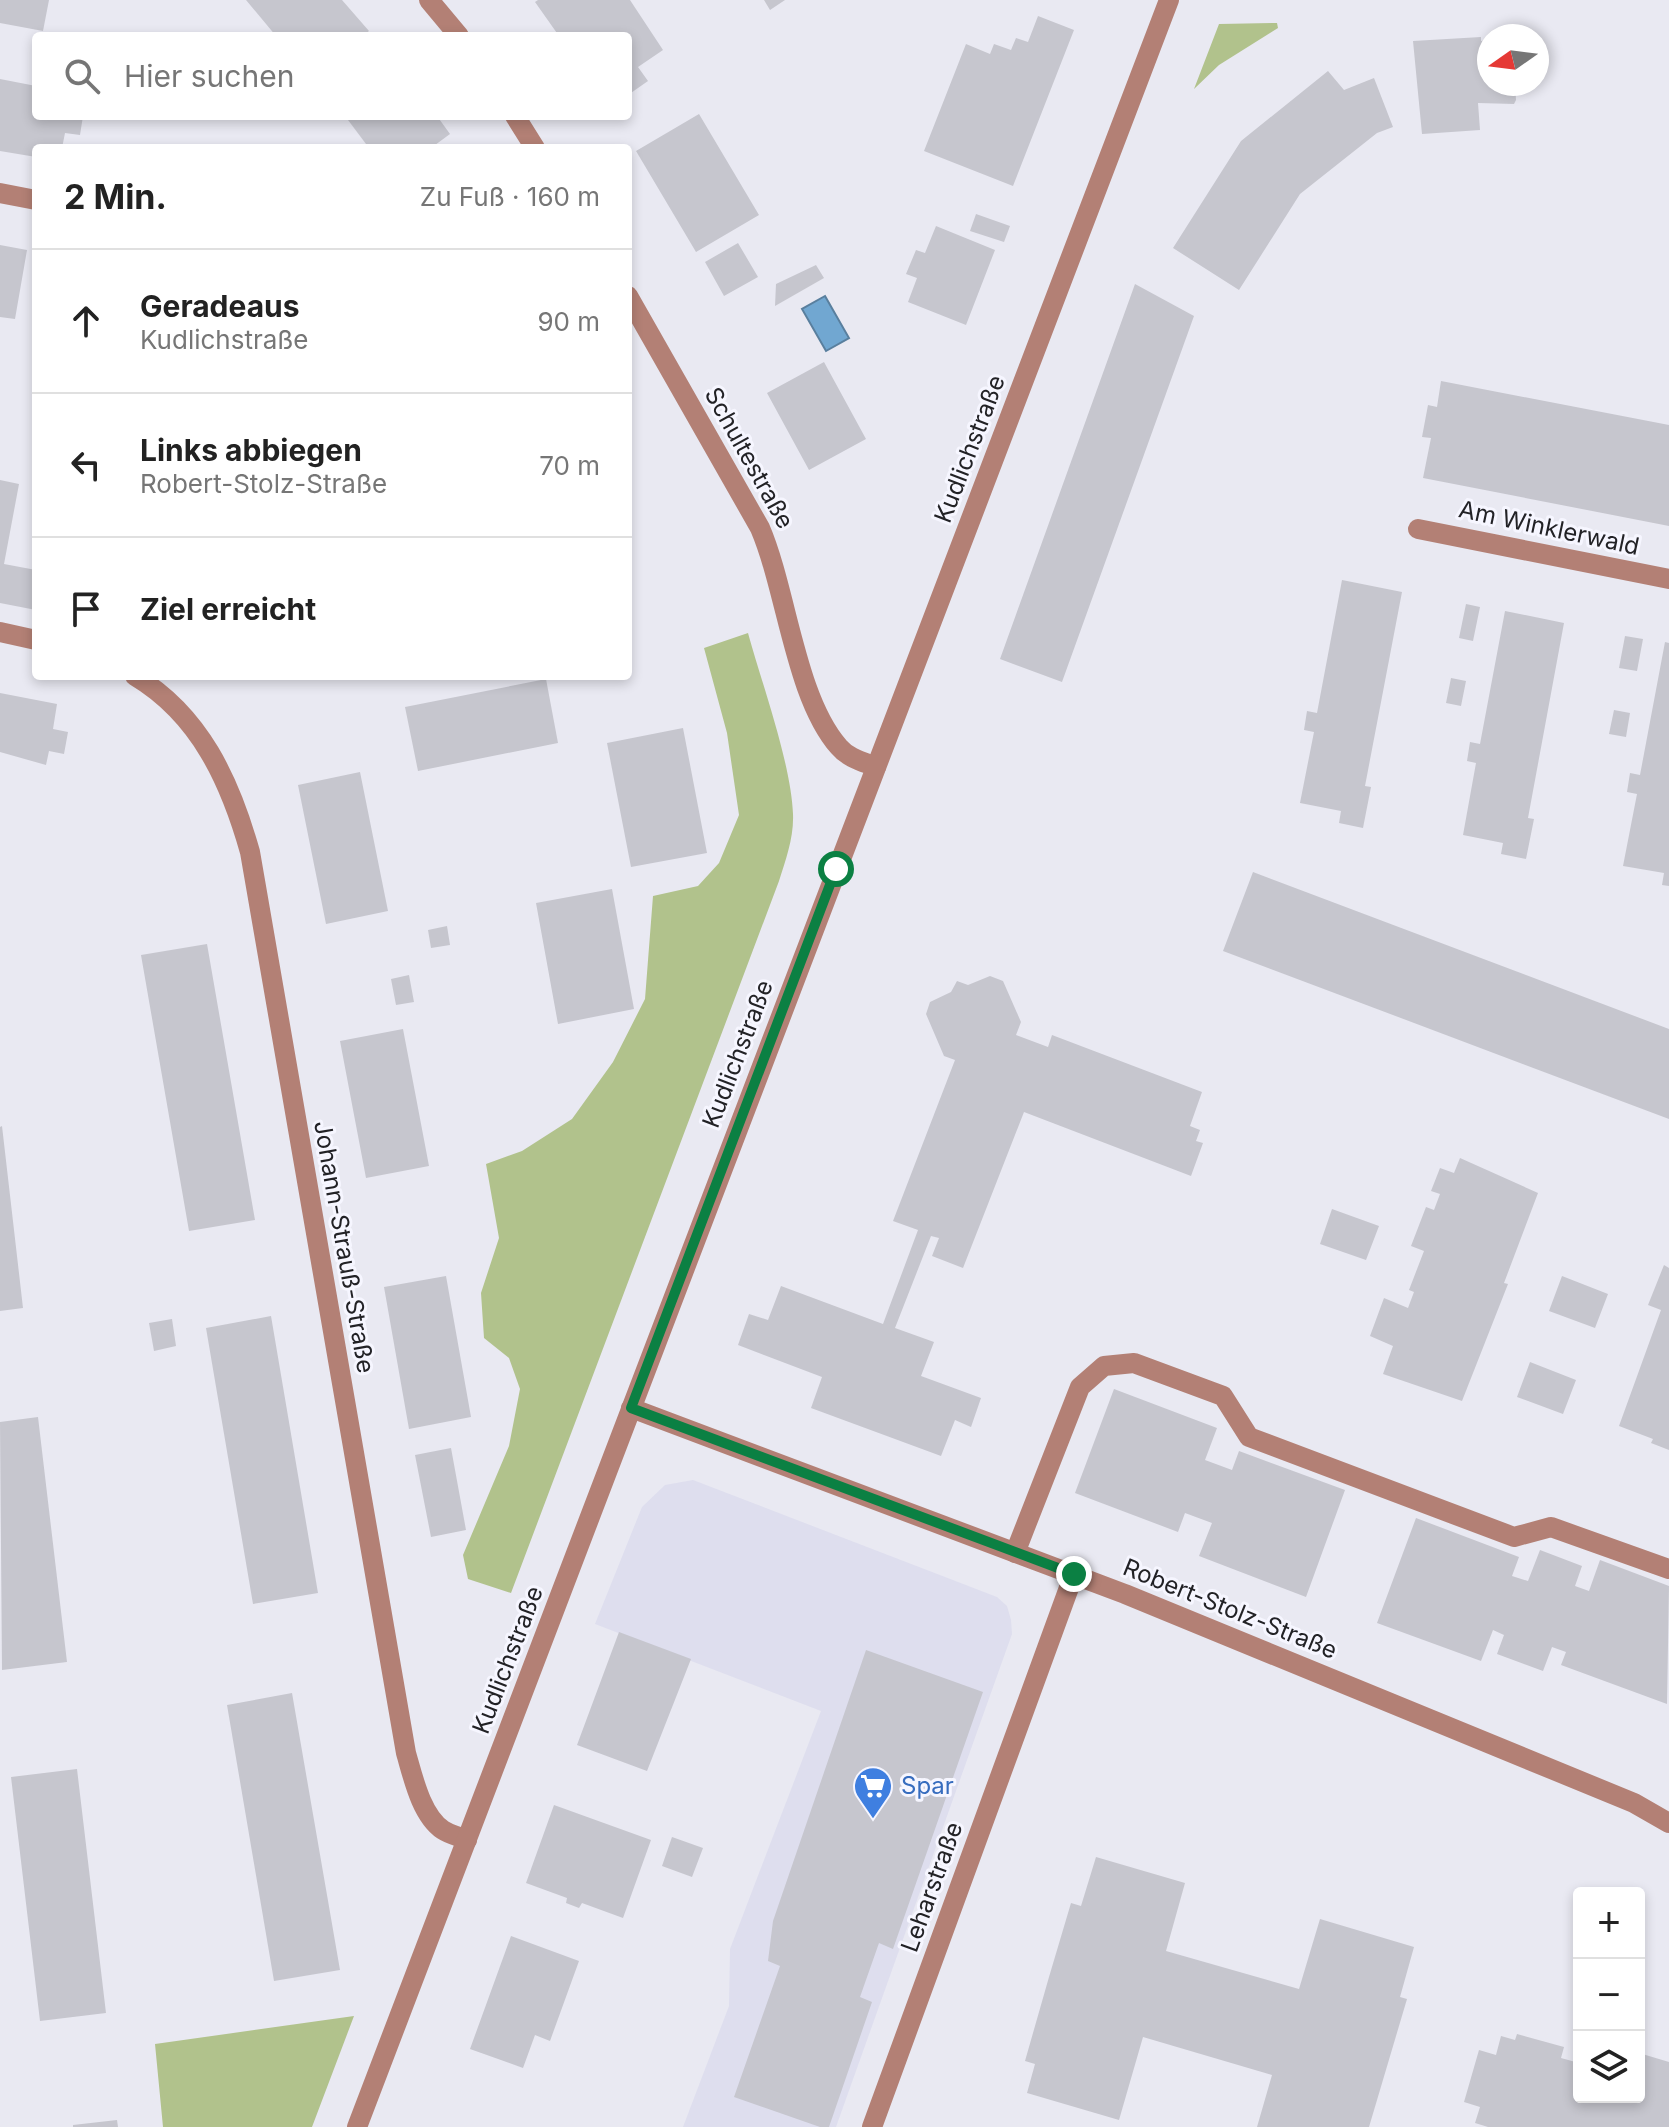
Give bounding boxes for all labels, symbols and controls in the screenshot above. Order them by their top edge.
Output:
north arrow [1477,24,1549,96]
search box [32,32,632,120]
icon: search [60,54,104,98]
text: Hier suchen [124,58,294,94]
text: 2 Min. [64,176,167,217]
text: Zu Fuß · 160 m [420,181,600,212]
text: Geradeaus [140,288,300,324]
icon: ahead [64,299,108,343]
text: 90 m [537,306,600,337]
text: Kudlichstraße [140,324,309,355]
street label: Kudlichstraße [928,371,1011,527]
street label: Schultestraße [699,382,800,533]
text: Links abbiegen [140,432,362,468]
icon: left [64,443,108,487]
text: 70 m [539,450,600,481]
text: Robert-Stolz-Straße [140,468,387,499]
street label: Am Winklerwald [1456,494,1642,561]
icon: arrive [64,587,108,631]
text: Ziel erreicht [140,591,316,627]
route start [818,851,854,887]
street label: Kudlichstraße [696,976,779,1132]
street label: Johann-Strauß-Straße [308,1119,381,1375]
street label: Robert-Stolz-Straße [1119,1552,1341,1665]
route end [1056,1556,1092,1592]
street label: Kudlichstraße [466,1582,549,1738]
supermarket icon: Spar [852,1765,894,1820]
place label: Spar [901,1771,954,1800]
street label: Leharstraße [895,1818,968,1956]
map controls [1573,1887,1645,2103]
button: + [1573,1887,1645,1959]
button: − [1573,1959,1645,2031]
button: layers [1573,2031,1645,2103]

